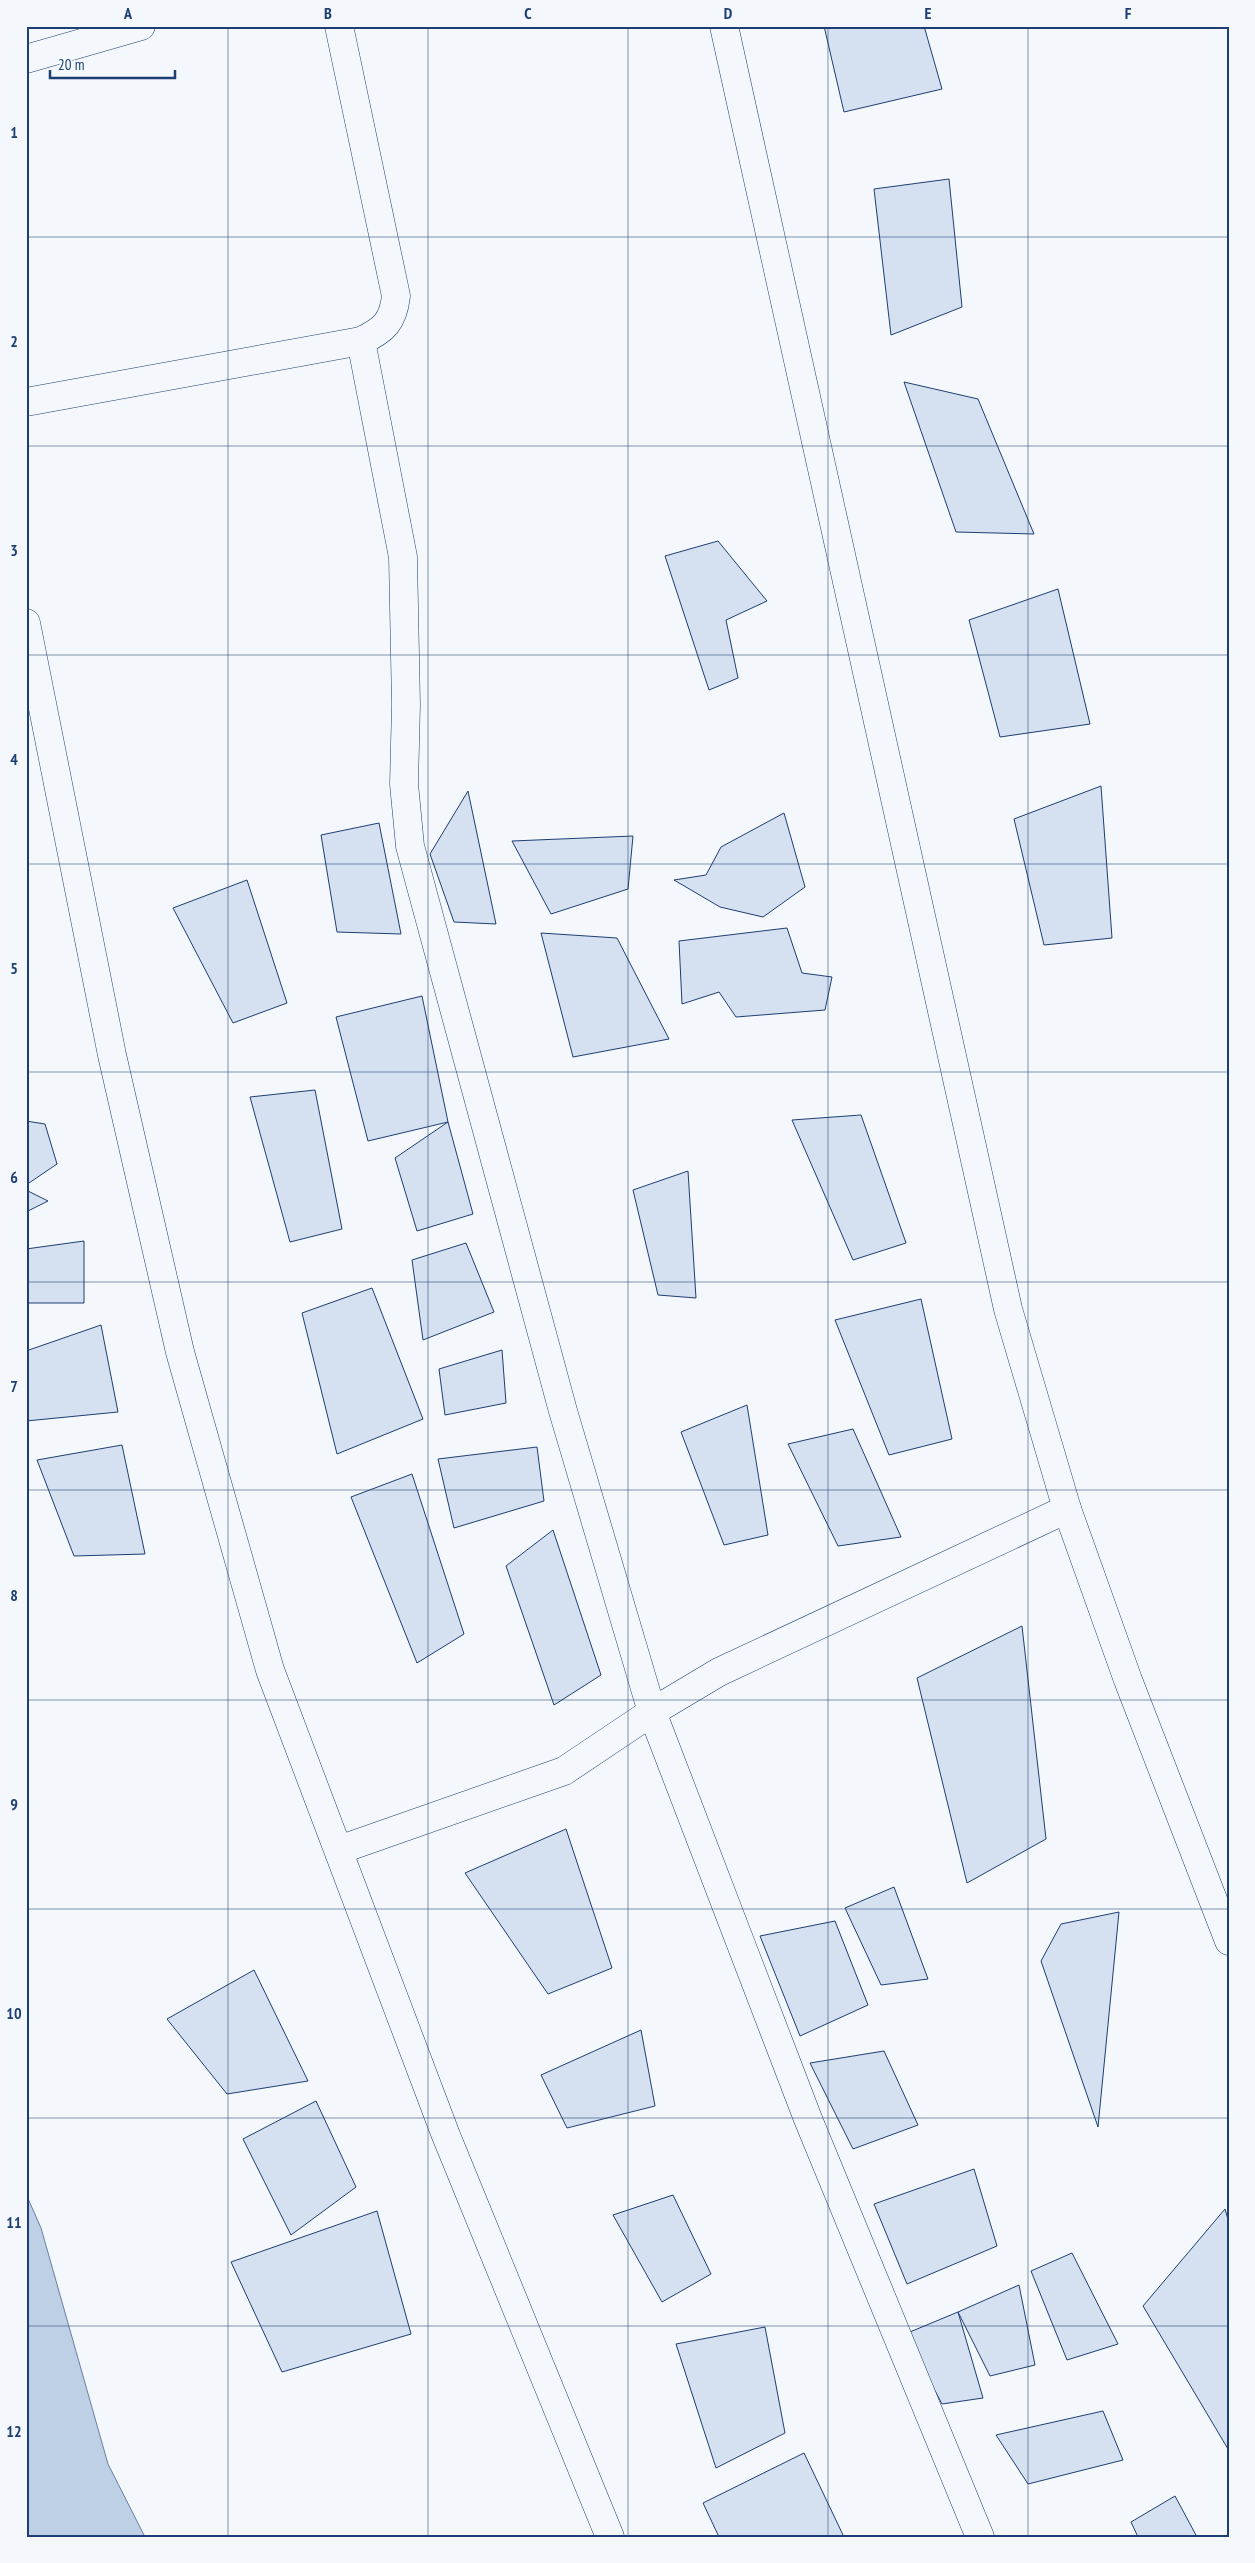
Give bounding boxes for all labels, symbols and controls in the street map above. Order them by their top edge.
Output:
text: A [123,3,133,23]
text: B [324,3,332,23]
text: C [524,3,532,23]
text: D [724,3,733,23]
text: E [925,3,932,23]
text: F [1125,3,1132,23]
scale bar [50,48,175,80]
text: 20 m [58,55,84,74]
text: 1 [10,122,18,142]
text: 2 [10,331,18,351]
text: 3 [10,540,18,560]
text: 4 [10,749,18,769]
text: 5 [10,958,18,978]
text: 6 [10,1167,18,1187]
text: 7 [10,1376,18,1396]
text: 8 [10,1585,18,1605]
text: 9 [10,1794,18,1814]
text: 10 [6,2003,22,2023]
text: 11 [6,2212,22,2232]
text: 12 [6,2421,22,2441]

